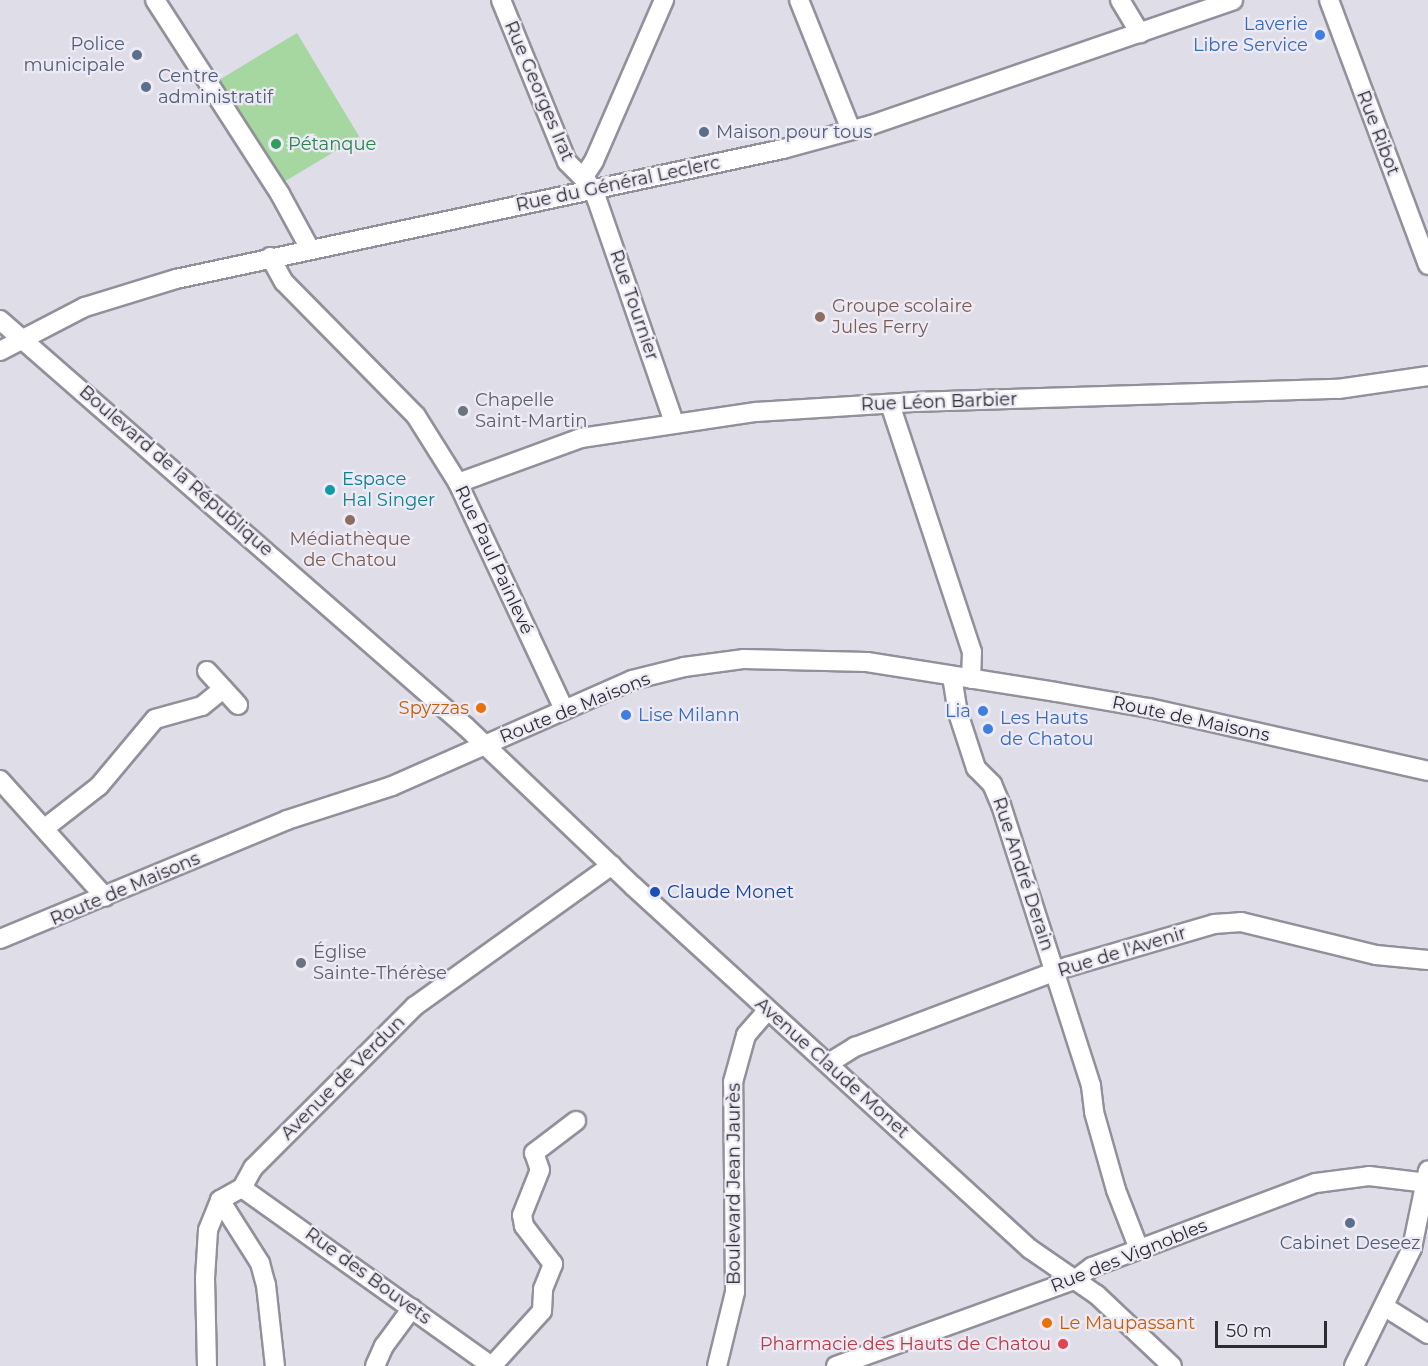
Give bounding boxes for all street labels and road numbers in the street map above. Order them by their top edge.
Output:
street label: Rue Georges Irat [500,18,578,164]
street label: Rue Ribot [1352,87,1404,179]
street label: Rue du Général Leclerc [514,152,722,216]
street label: Rue Tournier [605,247,663,363]
street label: Boulevard de la République [75,381,277,561]
street label: Rue Léon Barbier [860,388,1018,416]
street label: Rue Paul Painlevé [450,482,538,638]
street label: Route de Maisons [497,668,653,748]
street label: Route de Maisons [1110,692,1272,746]
street label: Rue André Derain [988,794,1058,954]
street label: Route de Maisons [47,848,203,930]
street label: Rue de l'Avenir [1055,922,1189,982]
street label: Avenue Claude Monet [751,993,913,1143]
street label: Avenue de Verdun [277,1012,409,1144]
street label: Boulevard Jean Jaurès [723,1083,745,1285]
street label: Rue des Vignobles [1048,1215,1210,1297]
street label: Rue des Bouvets [301,1223,435,1329]

